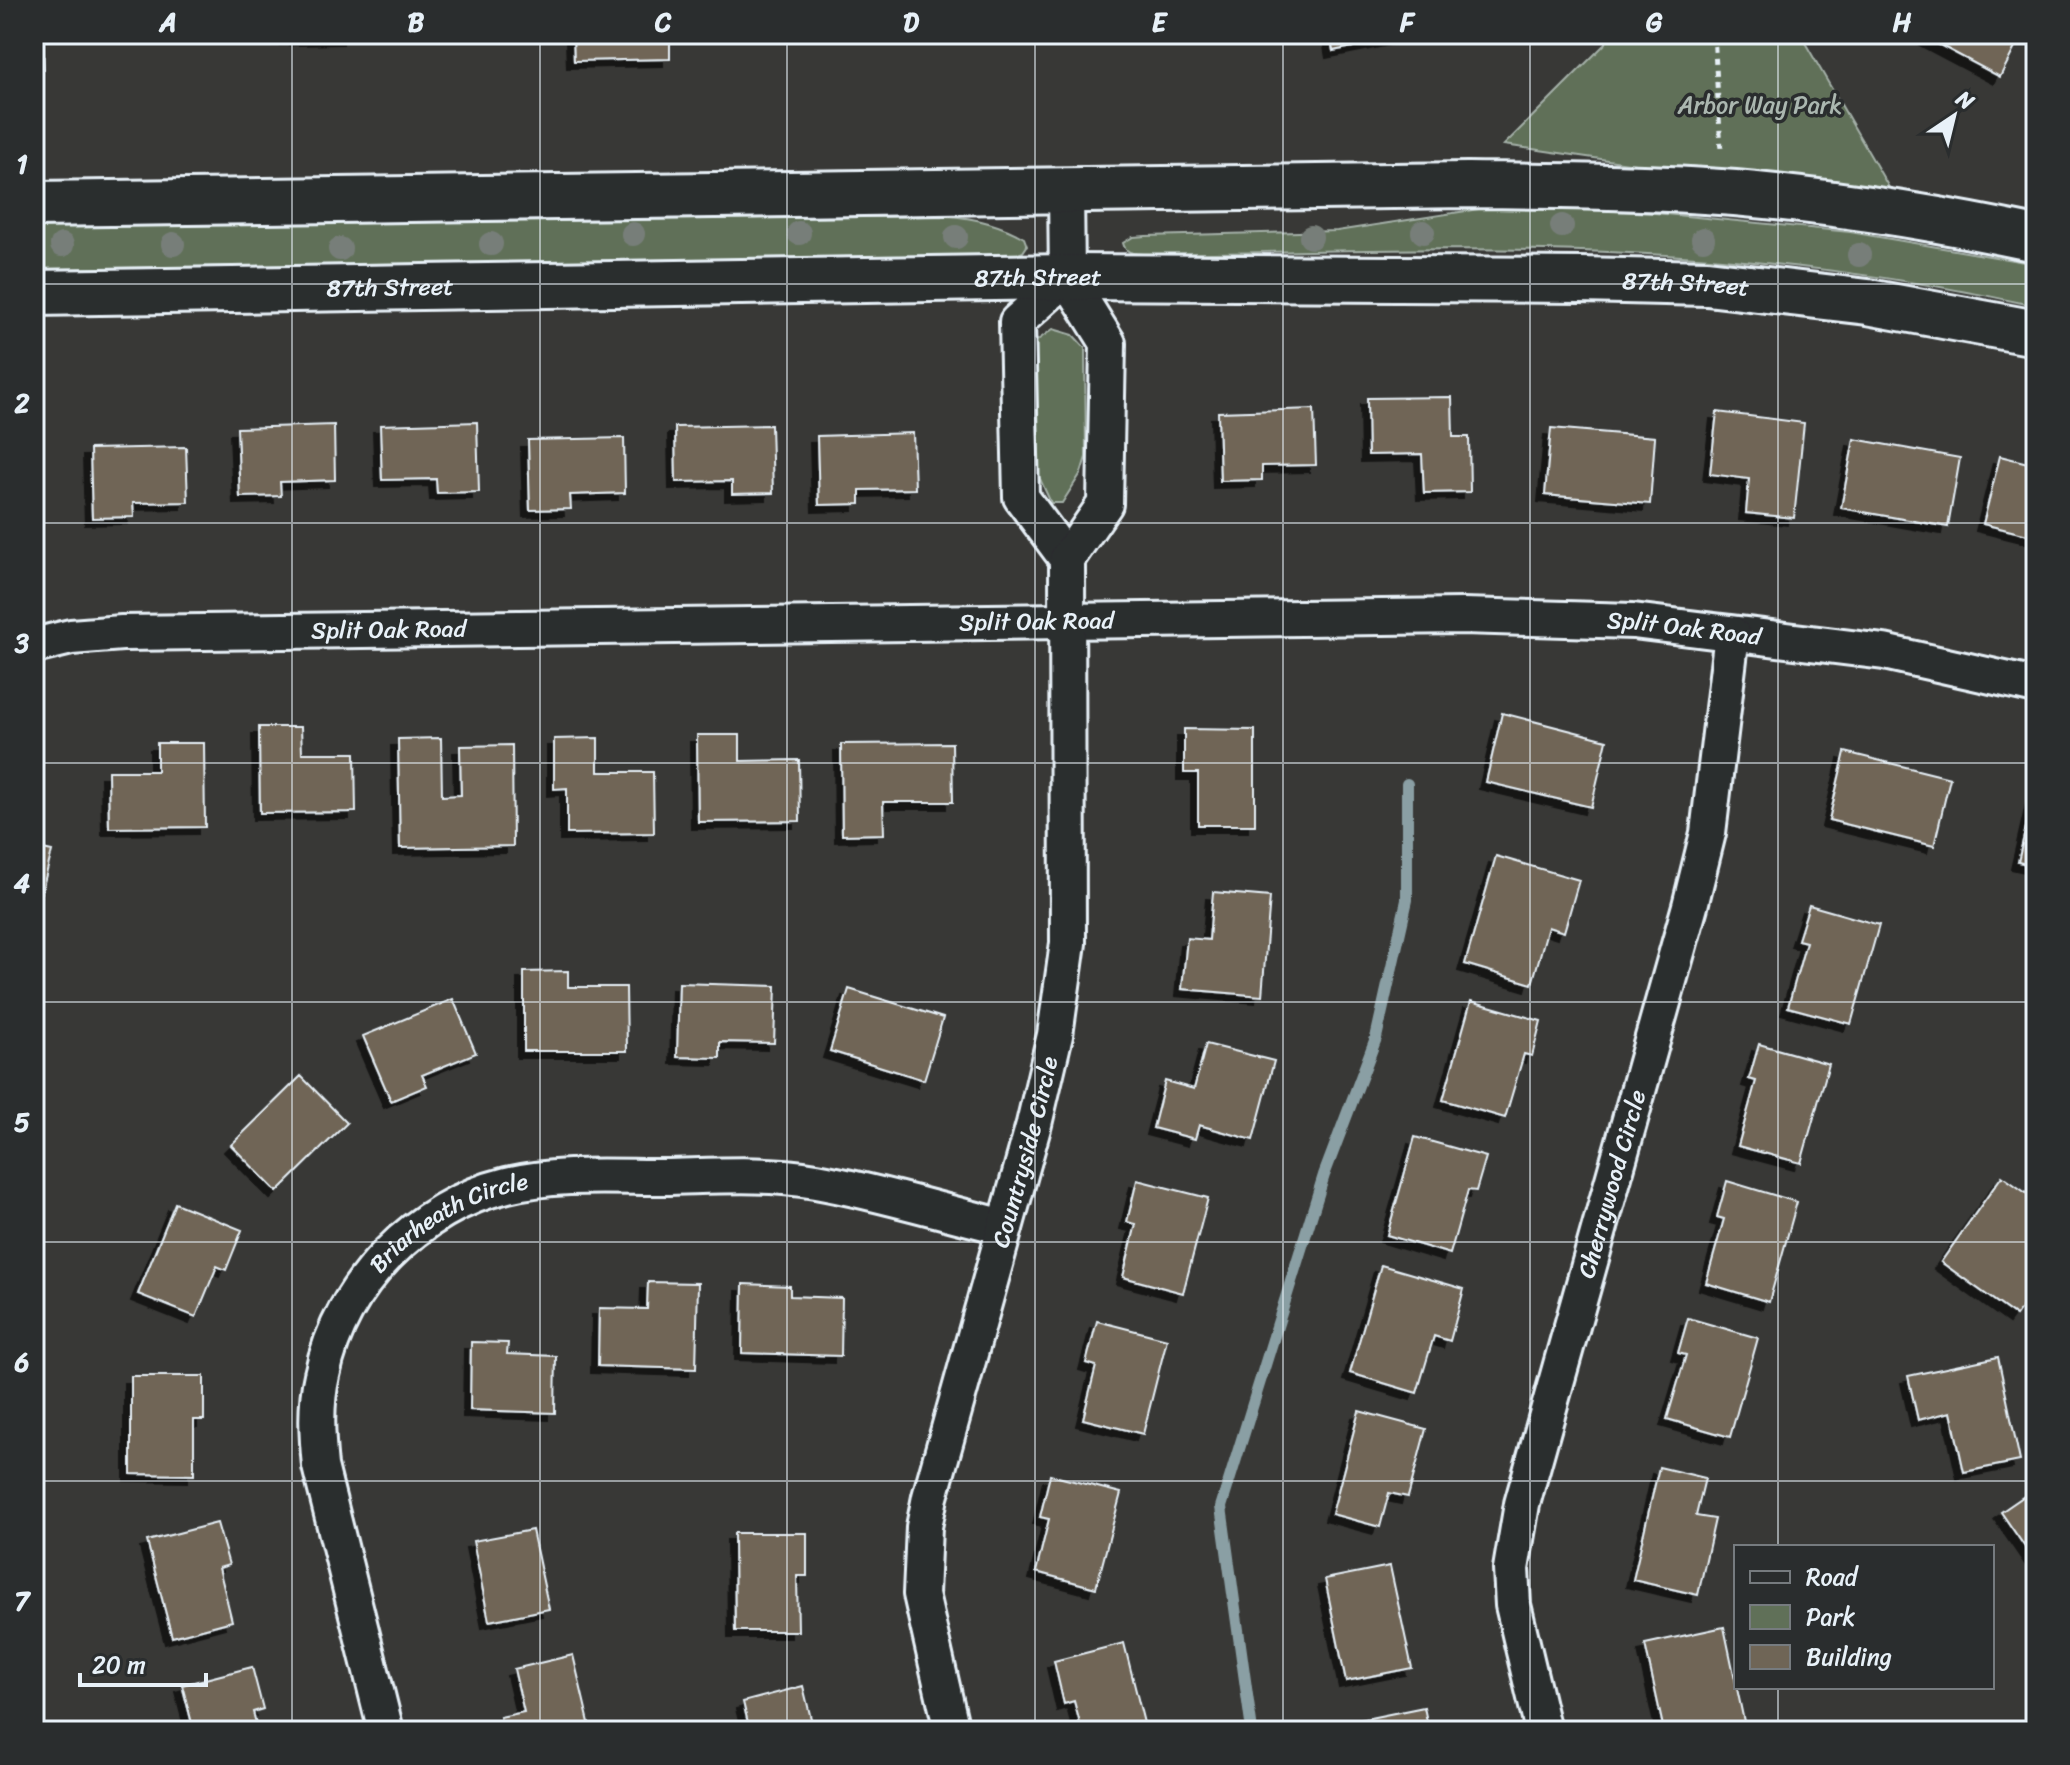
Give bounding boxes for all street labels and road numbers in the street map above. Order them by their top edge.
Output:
street label: 87th Street [974,256,1102,299]
street label: 87th Street [1622,260,1752,309]
street label: 87th Street [326,266,454,309]
street label: Split Oak Road [959,599,1116,643]
street label: Split Oak Road [1606,599,1765,658]
street label: Split Oak Road [311,608,468,652]
street label: Countryside Circle [979,1052,1070,1253]
street label: Cherrywood Circle [1565,1085,1658,1283]
street label: Briarheath Circle [358,1160,532,1283]

